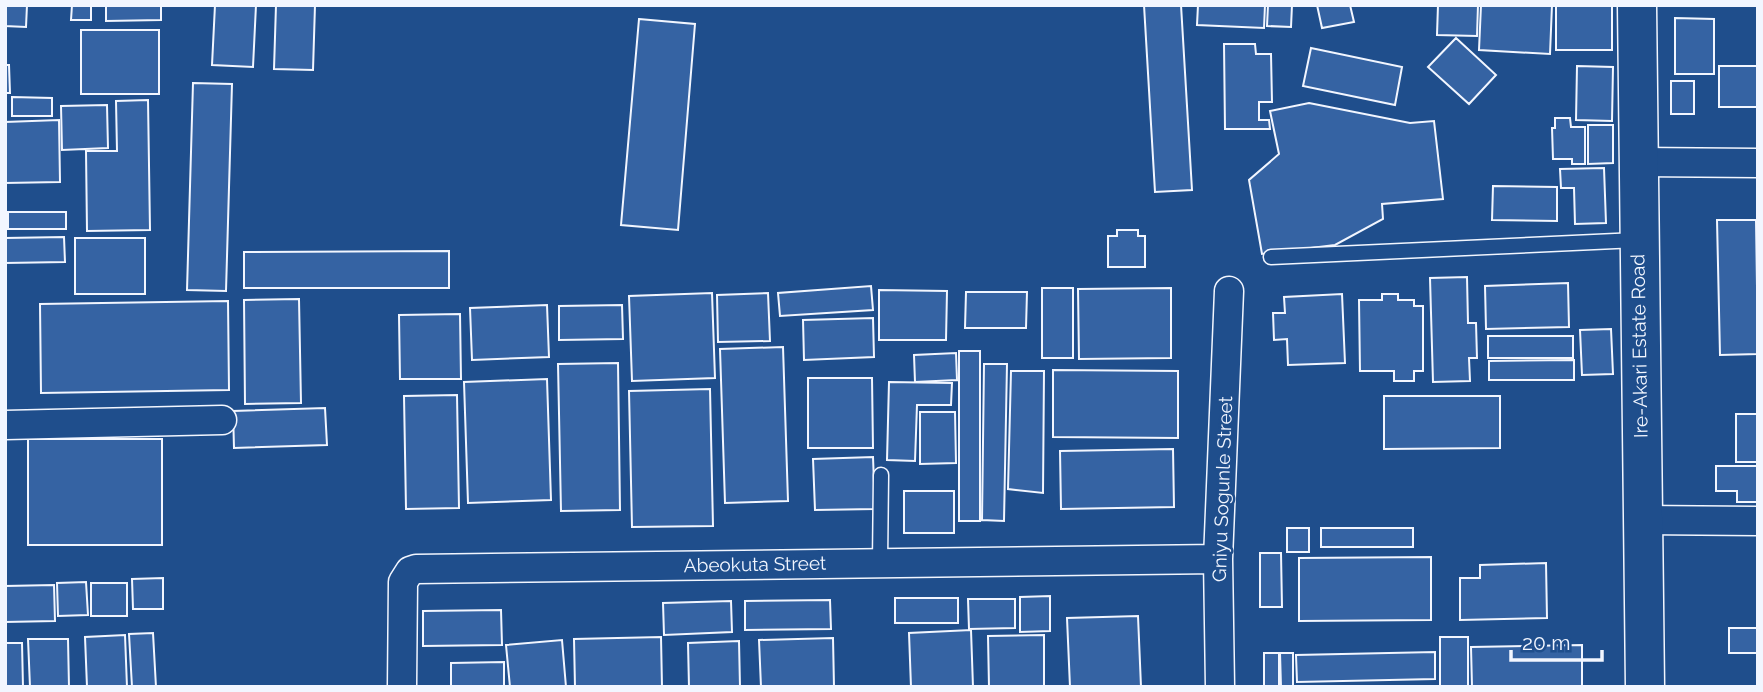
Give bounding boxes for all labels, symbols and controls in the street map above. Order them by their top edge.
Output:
street label: Ire-Akari Estate Road [1626,254,1652,438]
street label: Gniyu Sogunle Street [1208,395,1236,582]
street label: Abeokuta Street [684,552,827,576]
scale bar [1511,618,1602,662]
text: 20 m [1522,630,1570,655]

